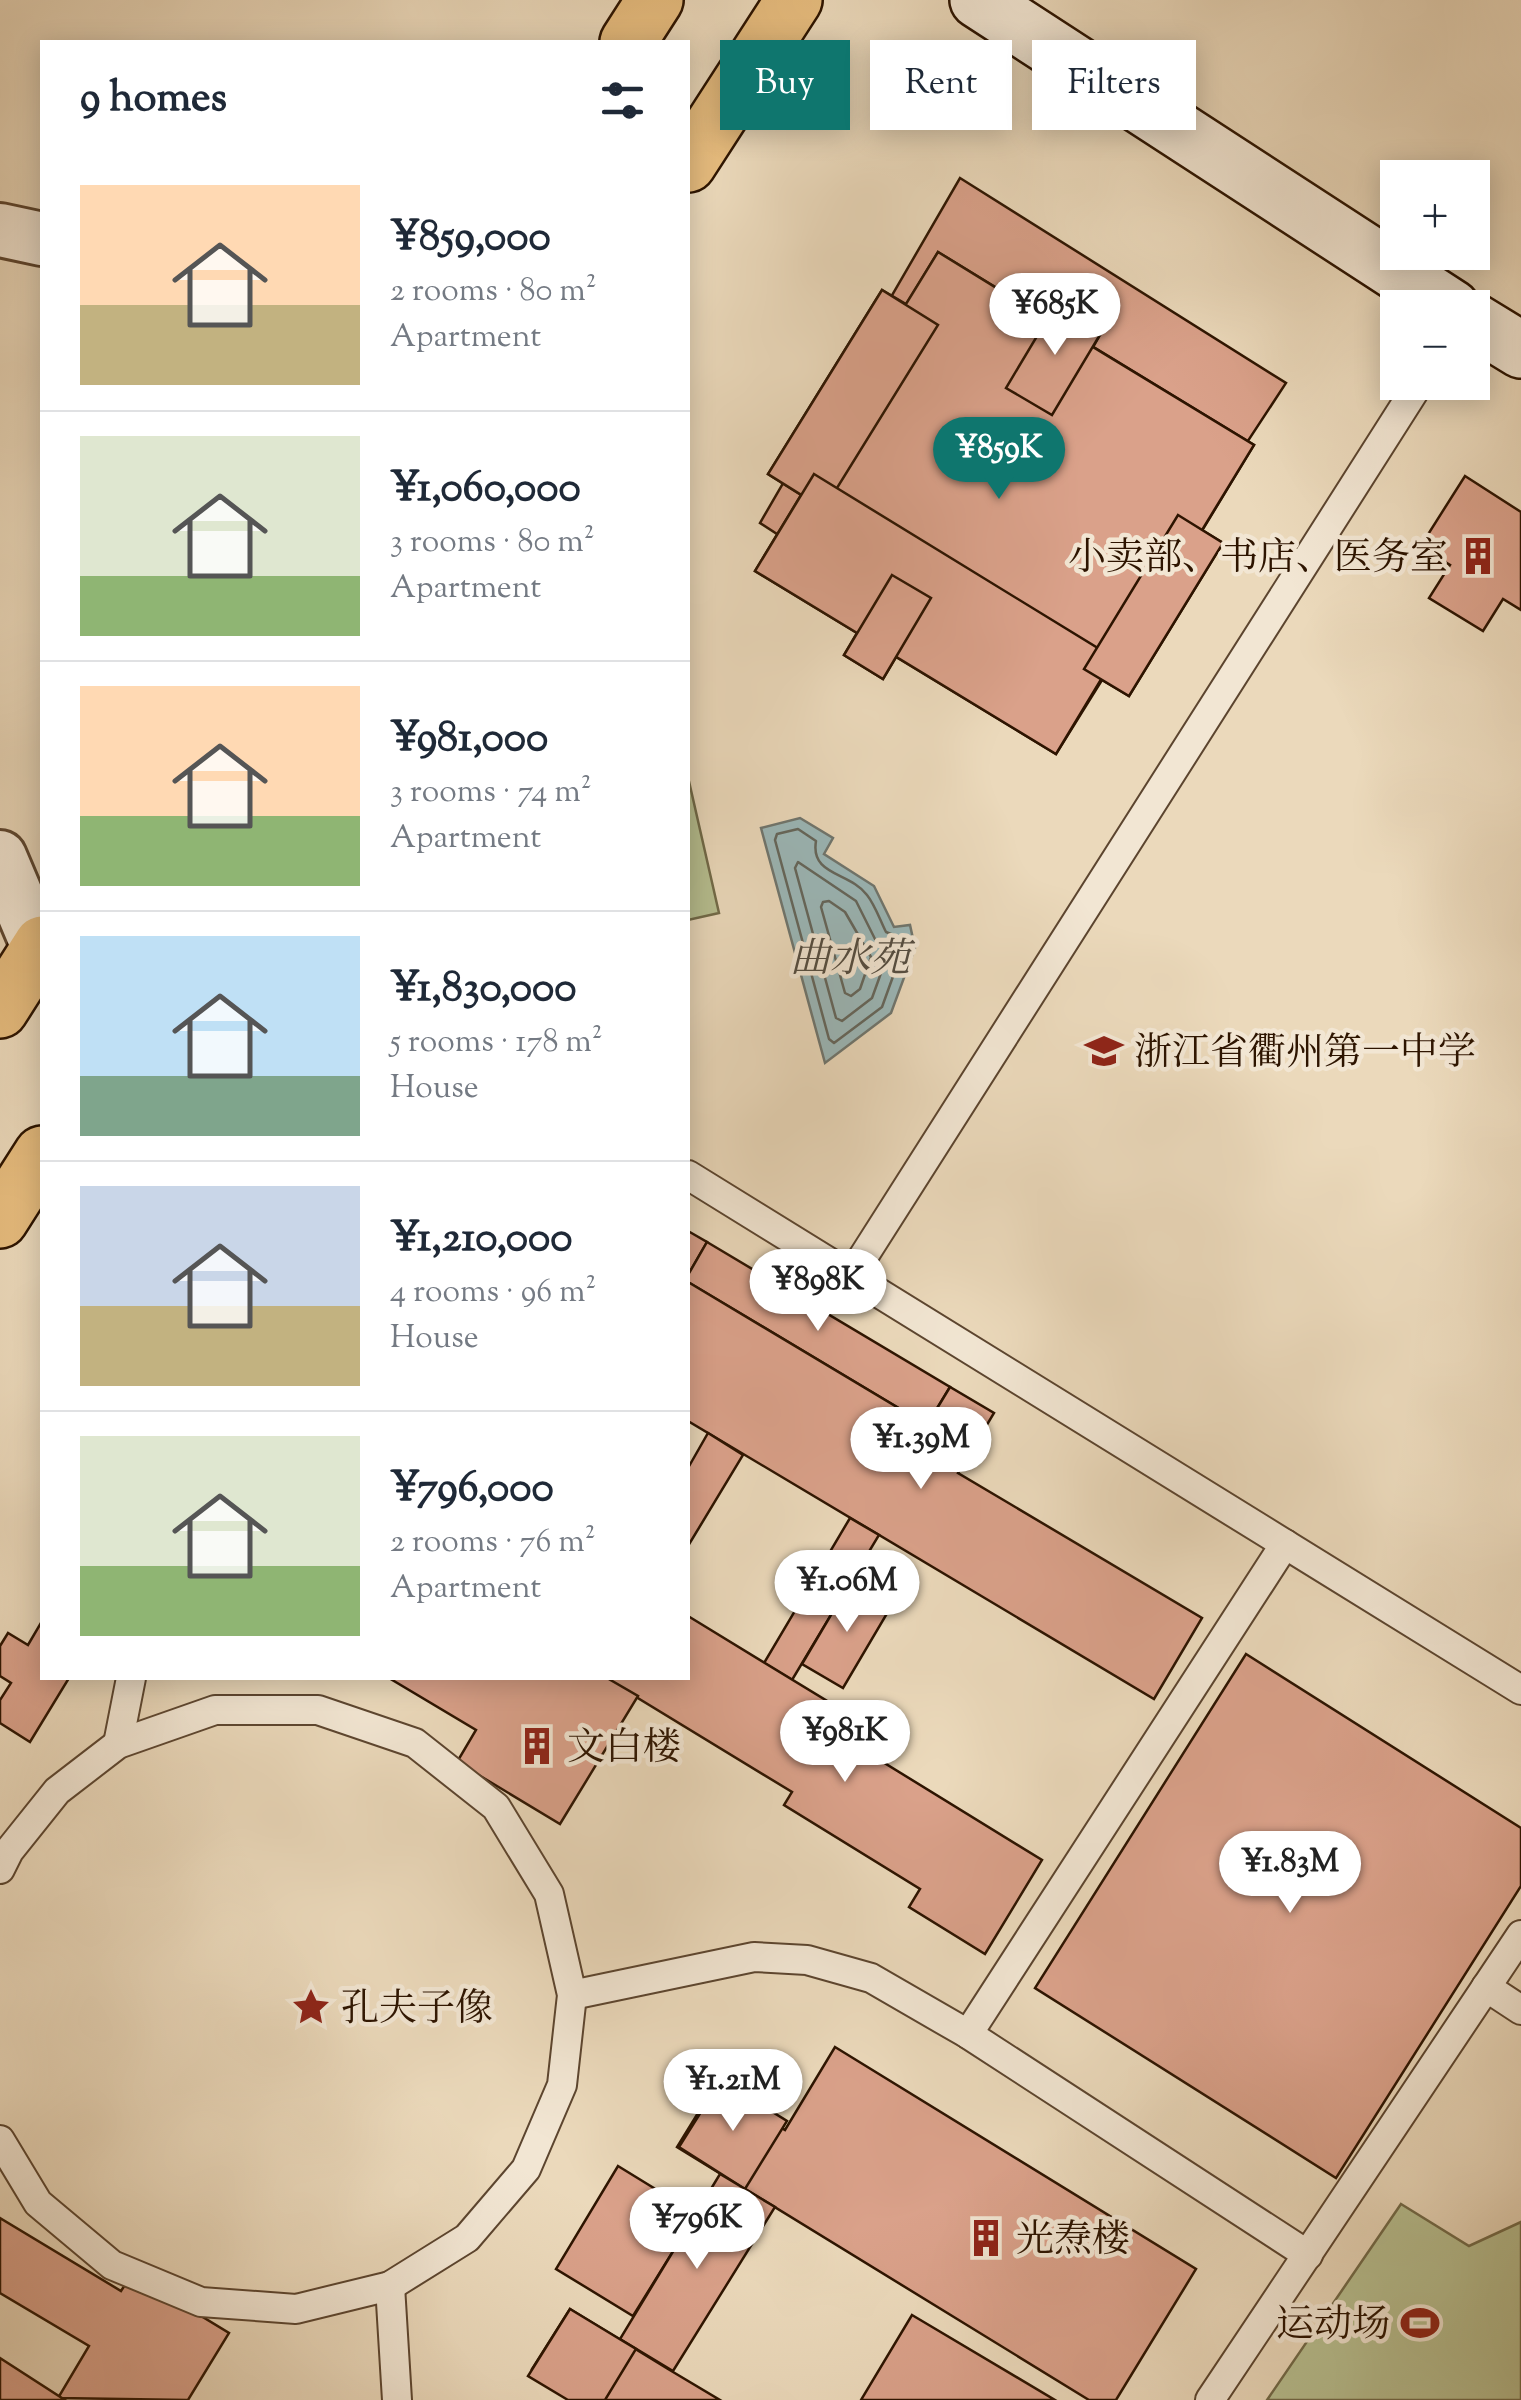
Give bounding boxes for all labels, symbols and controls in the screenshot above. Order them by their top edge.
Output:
chip: Buy [720,40,850,130]
chip: Rent [870,40,1012,130]
chip: Filters [1032,40,1196,130]
text: 9 homes [80,70,227,130]
icon: filters [595,73,650,128]
map controls [1380,160,1490,400]
button: + [1380,160,1490,270]
text: ¥859,000 [390,209,551,269]
icon: home [160,225,280,345]
text: 2 rooms · 80 m² [390,269,597,315]
pin: ¥685K [985,273,1125,358]
text: ¥685K [1011,282,1099,328]
button: − [1380,290,1490,400]
text: Apartment [390,315,541,361]
pin: ¥859K [929,417,1069,502]
text: ¥859K [955,426,1043,472]
text: ¥1,060,000 [390,460,581,520]
icon: home [160,476,280,596]
text: 3 rooms · 80 m² [390,520,594,566]
place label: 小卖部、书店、医务室 [1068,533,1448,587]
building icon: 小卖部、书店、医务室 [1457,535,1499,577]
text: Apartment [390,566,541,612]
text: ¥981,000 [390,710,548,770]
icon: home [160,726,280,846]
text: 3 rooms · 74 m² [390,770,592,816]
text: Apartment [390,816,541,862]
water label: 曲水苑 [790,933,916,990]
text: ¥1,830,000 [390,960,576,1020]
icon: home [160,976,280,1096]
text: 5 rooms · 178 m² [390,1020,602,1066]
place label: 浙江省衢州第一中学 [1134,1028,1476,1082]
school or university icon: 浙江省衢州第一中学 [1083,1030,1125,1072]
text: House [390,1066,479,1112]
text: ¥1,210,000 [390,1210,572,1270]
icon: home [160,1226,280,1346]
pin: ¥898K [748,1249,888,1334]
text: ¥898K [772,1258,864,1304]
text: 4 rooms · 96 m² [390,1270,596,1316]
text: House [390,1316,479,1362]
pin: ¥1.39M [840,1407,1002,1492]
text: ¥1.39M [872,1416,970,1462]
text: ¥796,000 [390,1460,554,1520]
icon: home [160,1476,280,1596]
text: 2 rooms · 76 m² [390,1520,596,1566]
pin: ¥1.06M [766,1550,928,1635]
text: ¥1.06M [797,1559,897,1605]
text: Apartment [390,1566,541,1612]
pin: ¥981K [775,1700,915,1785]
text: ¥981K [802,1709,888,1755]
place label: 文白楼 [567,1723,681,1777]
building icon: 文白楼 [516,1725,558,1767]
pin: ¥1.83M [1209,1831,1371,1916]
text: ¥1.83M [1241,1840,1339,1886]
place label: 孔夫子像 [341,1984,493,2038]
place icon: 孔夫子像 [290,1986,332,2028]
pin: ¥1.21M [652,2049,814,2134]
text: ¥1.21M [686,2058,780,2104]
pin: ¥796K [627,2187,767,2272]
text: ¥796K [652,2196,742,2242]
place label: 光焘楼 [1016,2215,1130,2269]
building icon: 光焘楼 [965,2217,1007,2259]
place label: 运动场 [1276,2300,1390,2354]
sports icon: 运动场 [1399,2302,1441,2344]

